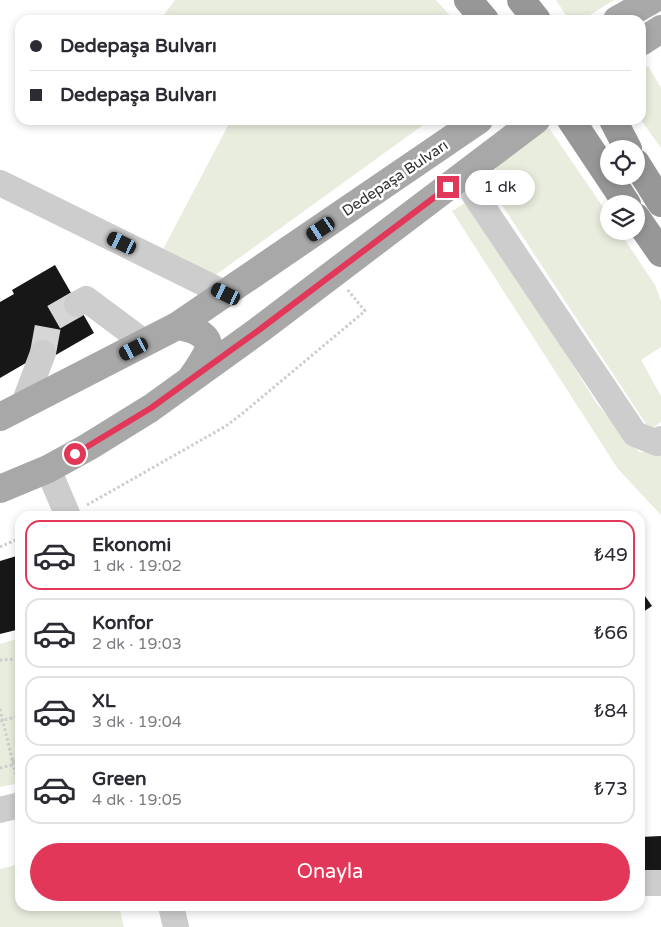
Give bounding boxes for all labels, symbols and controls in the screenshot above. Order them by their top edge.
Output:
text: Dedepaşa Bulvarı [60,35,217,57]
text: Dedepaşa Bulvarı [60,84,217,106]
street label: Dedepaşa Bulvarı [339,136,451,220]
map controls [600,140,645,240]
button: locate [600,140,645,185]
callout: 1 dk [466,170,536,204]
route end [437,176,459,198]
text: 1 dk [483,177,517,197]
button: layers [600,195,645,240]
car [304,214,337,244]
car [105,230,138,256]
car [209,281,242,307]
car [117,336,150,362]
route start [64,443,86,465]
icon: car [32,533,77,578]
text: Ekonomi [92,534,171,556]
text: ₺49 [594,544,628,566]
text: 1 dk · 19:02 [92,556,182,576]
icon: car [32,611,77,656]
text: Konfor [92,612,153,634]
text: ₺66 [594,622,628,644]
text: 2 dk · 19:03 [92,634,182,654]
icon: car [32,689,77,734]
text: XL [92,690,116,712]
text: ₺84 [594,700,628,722]
text: 3 dk · 19:04 [92,712,182,732]
icon: car [32,767,77,812]
text: Green [92,768,146,790]
text: ₺73 [594,778,628,800]
text: 4 dk · 19:05 [92,790,182,810]
button: Onayla [30,843,630,901]

